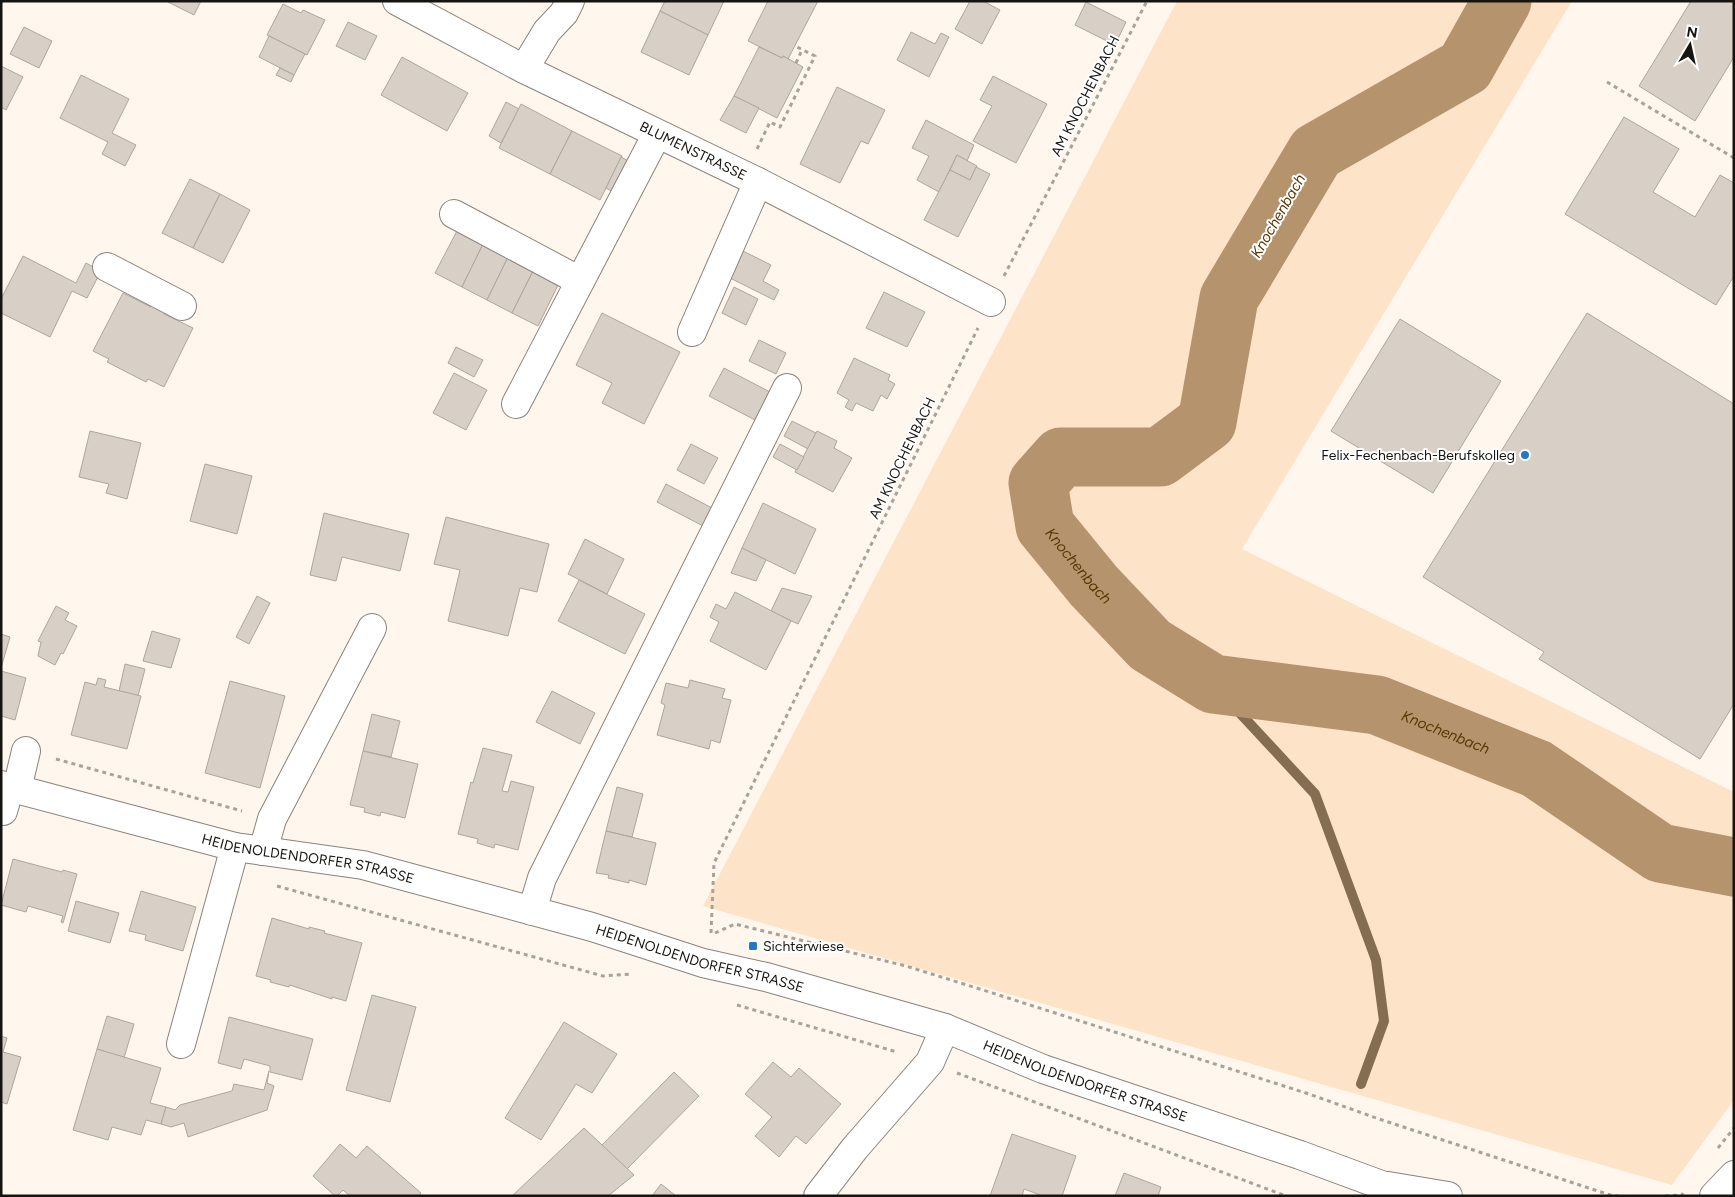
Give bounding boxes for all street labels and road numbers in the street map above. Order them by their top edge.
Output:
street label: AM KNOCHENBACH [1048,33,1123,159]
street label: BLUMENSTRASSE [637,118,749,184]
street label: AM KNOCHENBACH [866,395,939,522]
street label: HEIDENOLDENDORFER STRASSE [200,831,416,887]
street label: HEIDENOLDENDORFER STRASSE [593,921,806,996]
street label: HEIDENOLDENDORFER STRASSE [980,1037,1189,1126]

